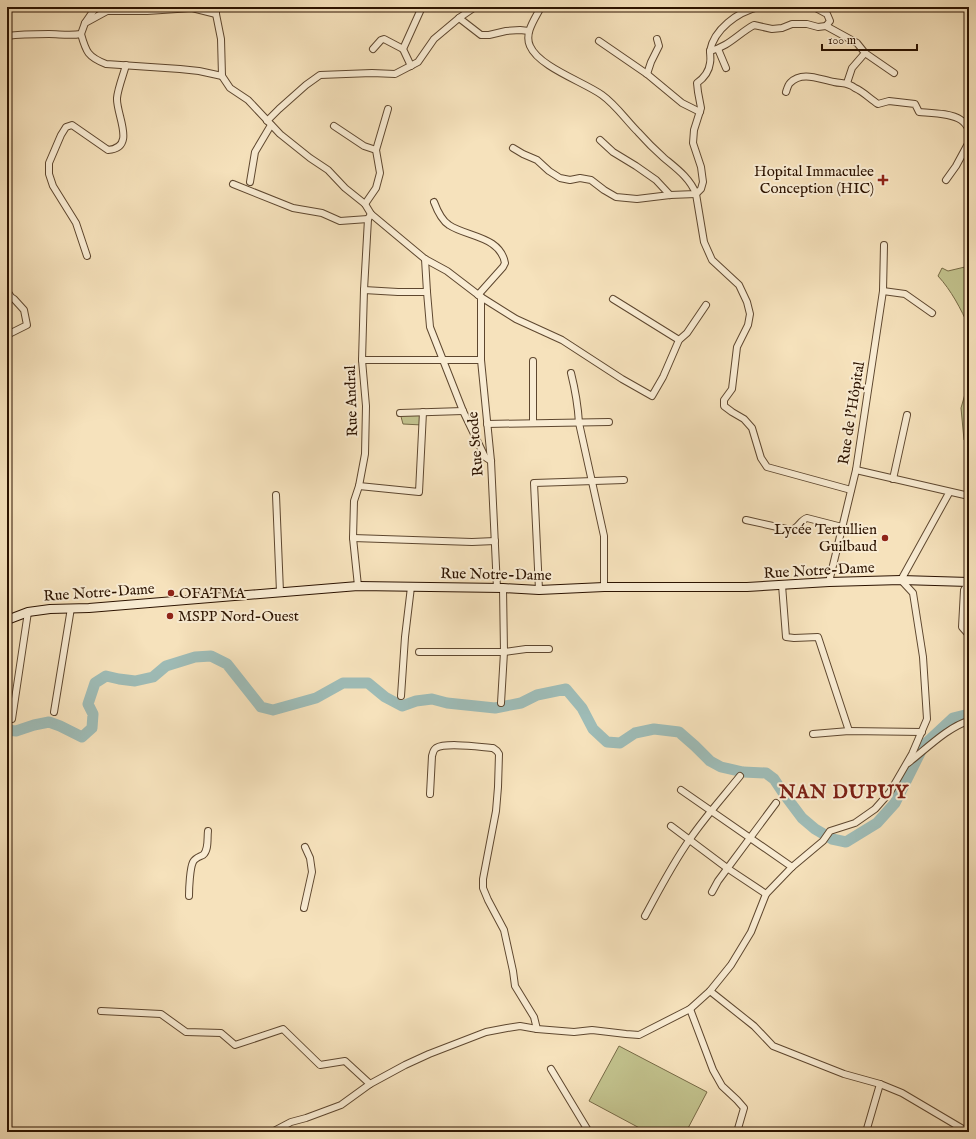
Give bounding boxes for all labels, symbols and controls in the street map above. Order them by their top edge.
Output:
scale bar [822,26,917,52]
text: 100 m [828,33,856,48]
place label: Hopital Immaculee Conception (HIC) [754,162,874,198]
marker: Hopital Immaculee Conception (HIC) [877,174,889,186]
street label: Rue de l'Hôpital [834,359,869,466]
street label: Rue Andral [341,364,362,437]
street label: Rue Stode [463,411,488,477]
place label: Lycée Tertullien Guilbaud [774,520,878,556]
marker: Lycée Tertullien Guilbaud [880,533,890,543]
street label: Rue Notre-Dame [763,558,875,583]
street label: Rue Notre-Dame [440,564,552,585]
street label: Rue Notre-Dame [43,579,155,606]
place label: OFATMA [179,584,246,603]
marker: OFATMA [166,588,176,598]
place label: MSPP Nord-Ouest [178,607,299,626]
marker: MSPP Nord-Ouest [165,611,175,621]
district label: NAN DUPUY [778,781,909,805]

